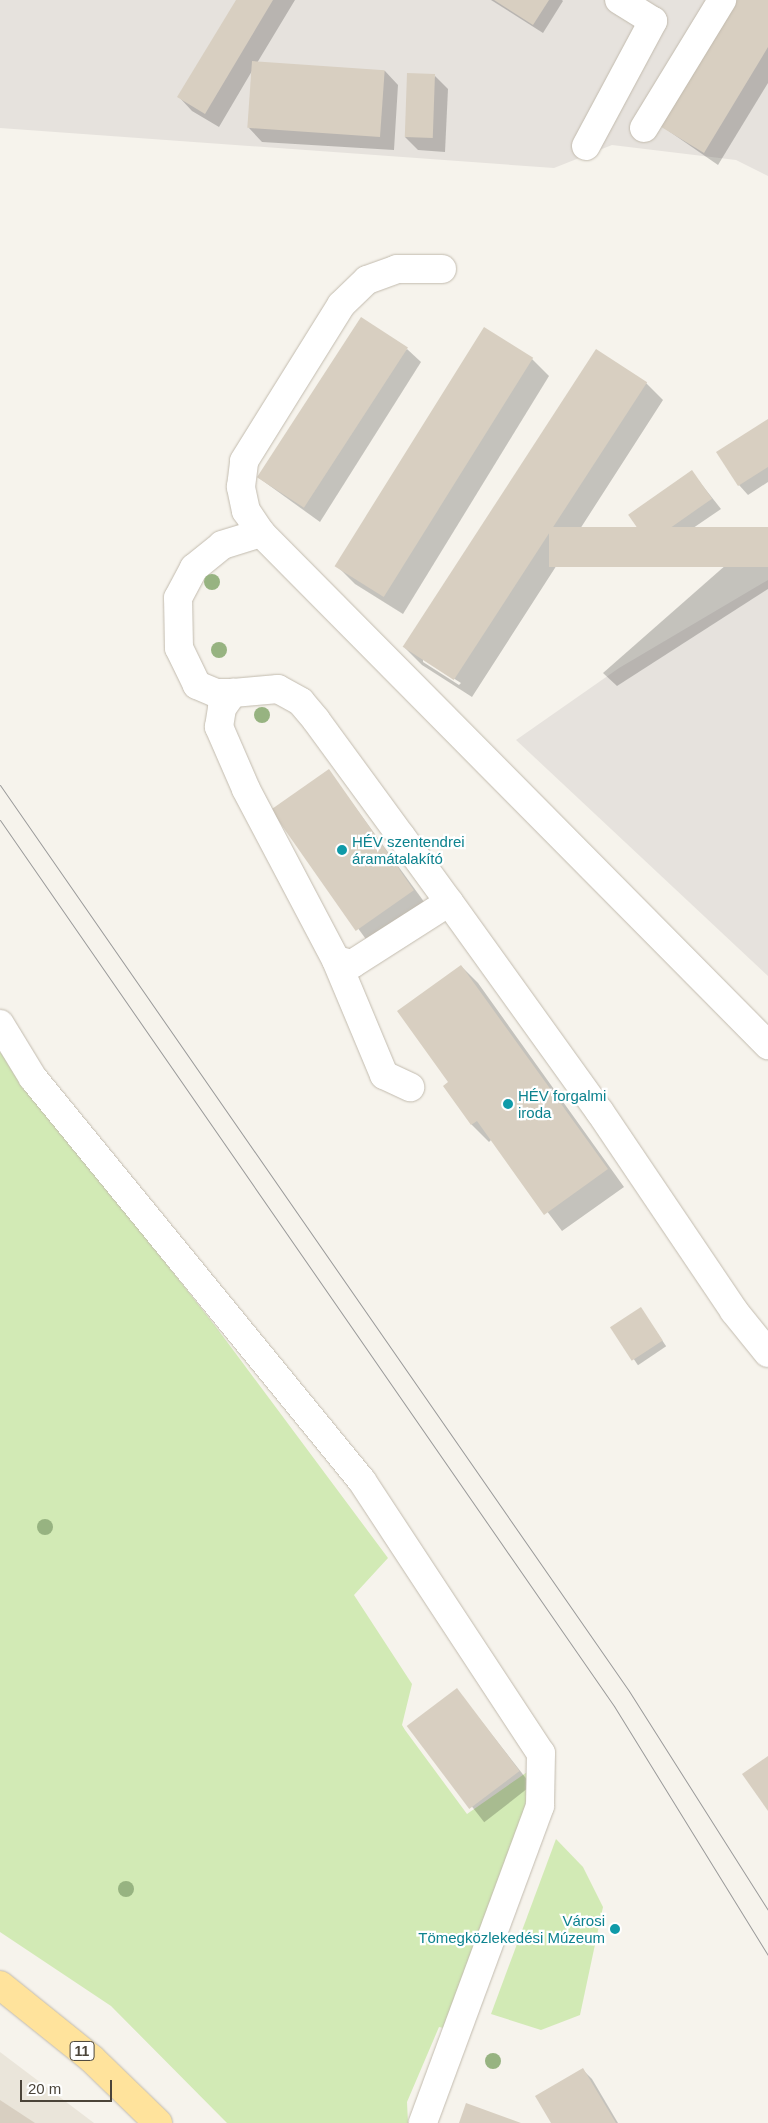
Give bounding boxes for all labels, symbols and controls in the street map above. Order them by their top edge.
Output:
place label: HÉV szentendrei áramátalakító [352,832,465,867]
marker: HÉV szentendrei áramátalakító [336,844,348,856]
place label: HÉV forgalmi iroda [518,1086,606,1121]
marker: HÉV forgalmi iroda [502,1098,514,1110]
place label: Városi Tömegközlekedési Múzeum [418,1911,605,1946]
marker: Városi Tömegközlekedési Múzeum [609,1923,621,1935]
road number: 11 [70,2040,94,2062]
scale bar [22,2070,115,2102]
text: 20 m [28,2080,61,2097]

